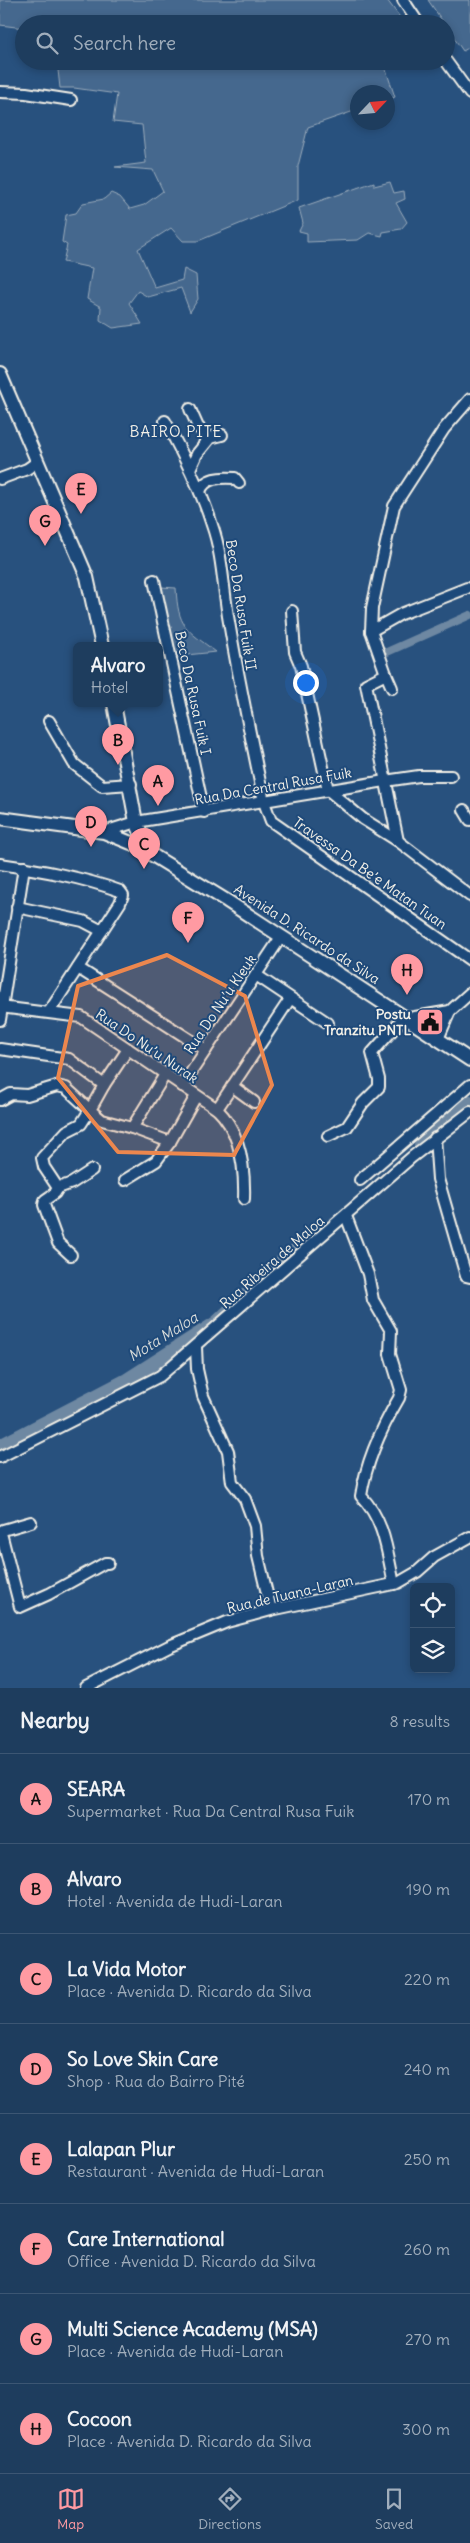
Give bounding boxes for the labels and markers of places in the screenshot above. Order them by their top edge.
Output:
pin: E [65,473,97,514]
pin: G [29,505,61,546]
pin: B [102,724,134,765]
pin: A [142,765,174,806]
pin: D [75,806,107,847]
pin: C [128,828,160,869]
pin: F [172,902,204,943]
pin: H [391,954,423,995]
place label: Postu Tranzitu PNTL [324,1005,411,1039]
public building icon: Postu Tranzitu PNTL [415,1007,445,1037]

